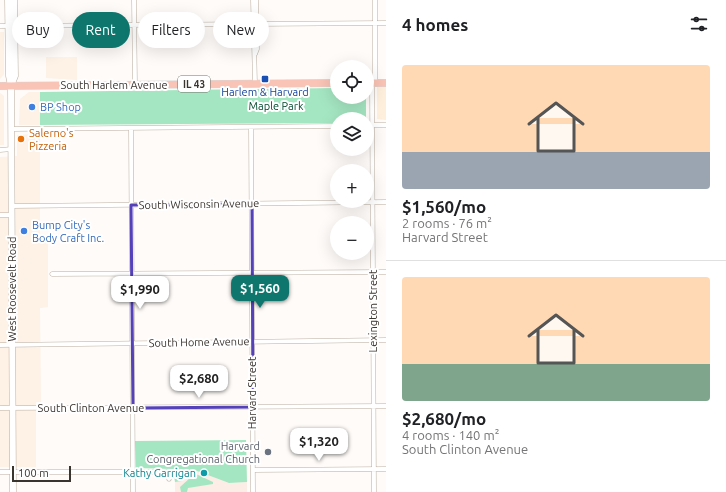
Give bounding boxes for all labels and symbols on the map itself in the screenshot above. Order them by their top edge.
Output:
marker: Harlem & Harvard [260,74,270,84]
road number: IL 43 [178,76,210,92]
street label: South Harlem Avenue [60,79,168,91]
place label: Harlem & Harvard [221,86,309,98]
park label: Maple Park [249,100,304,112]
place label: BP Shop [40,101,81,113]
marker: BP Shop [27,102,37,112]
place label: Salerno's Pizzeria [29,127,74,152]
marker: Salerno's Pizzeria [16,134,26,144]
street label: South Wisconsin Avenue [139,197,259,211]
place label: Bump City's Body Craft Inc. [32,219,104,244]
marker: Bump City's Body Craft Inc. [19,226,29,236]
street label: West Roosevelt Road [6,237,18,341]
street label: Lexington Street [367,269,379,352]
pin: $1,560 [227,275,293,309]
pin: $1,990 [107,276,173,310]
street label: South Home Avenue [148,335,250,349]
street label: Harvard Street [246,356,258,429]
pin: $2,680 [166,365,232,399]
street label: South Clinton Avenue [38,402,144,414]
pin: $1,320 [286,428,352,462]
place label: Harvard Congregational Church [146,440,260,465]
marker: Harvard Congregational Church [263,447,273,457]
scale bar [12,464,71,483]
place label: Kathy Garrigan [123,467,196,479]
marker: Kathy Garrigan [199,468,209,478]

